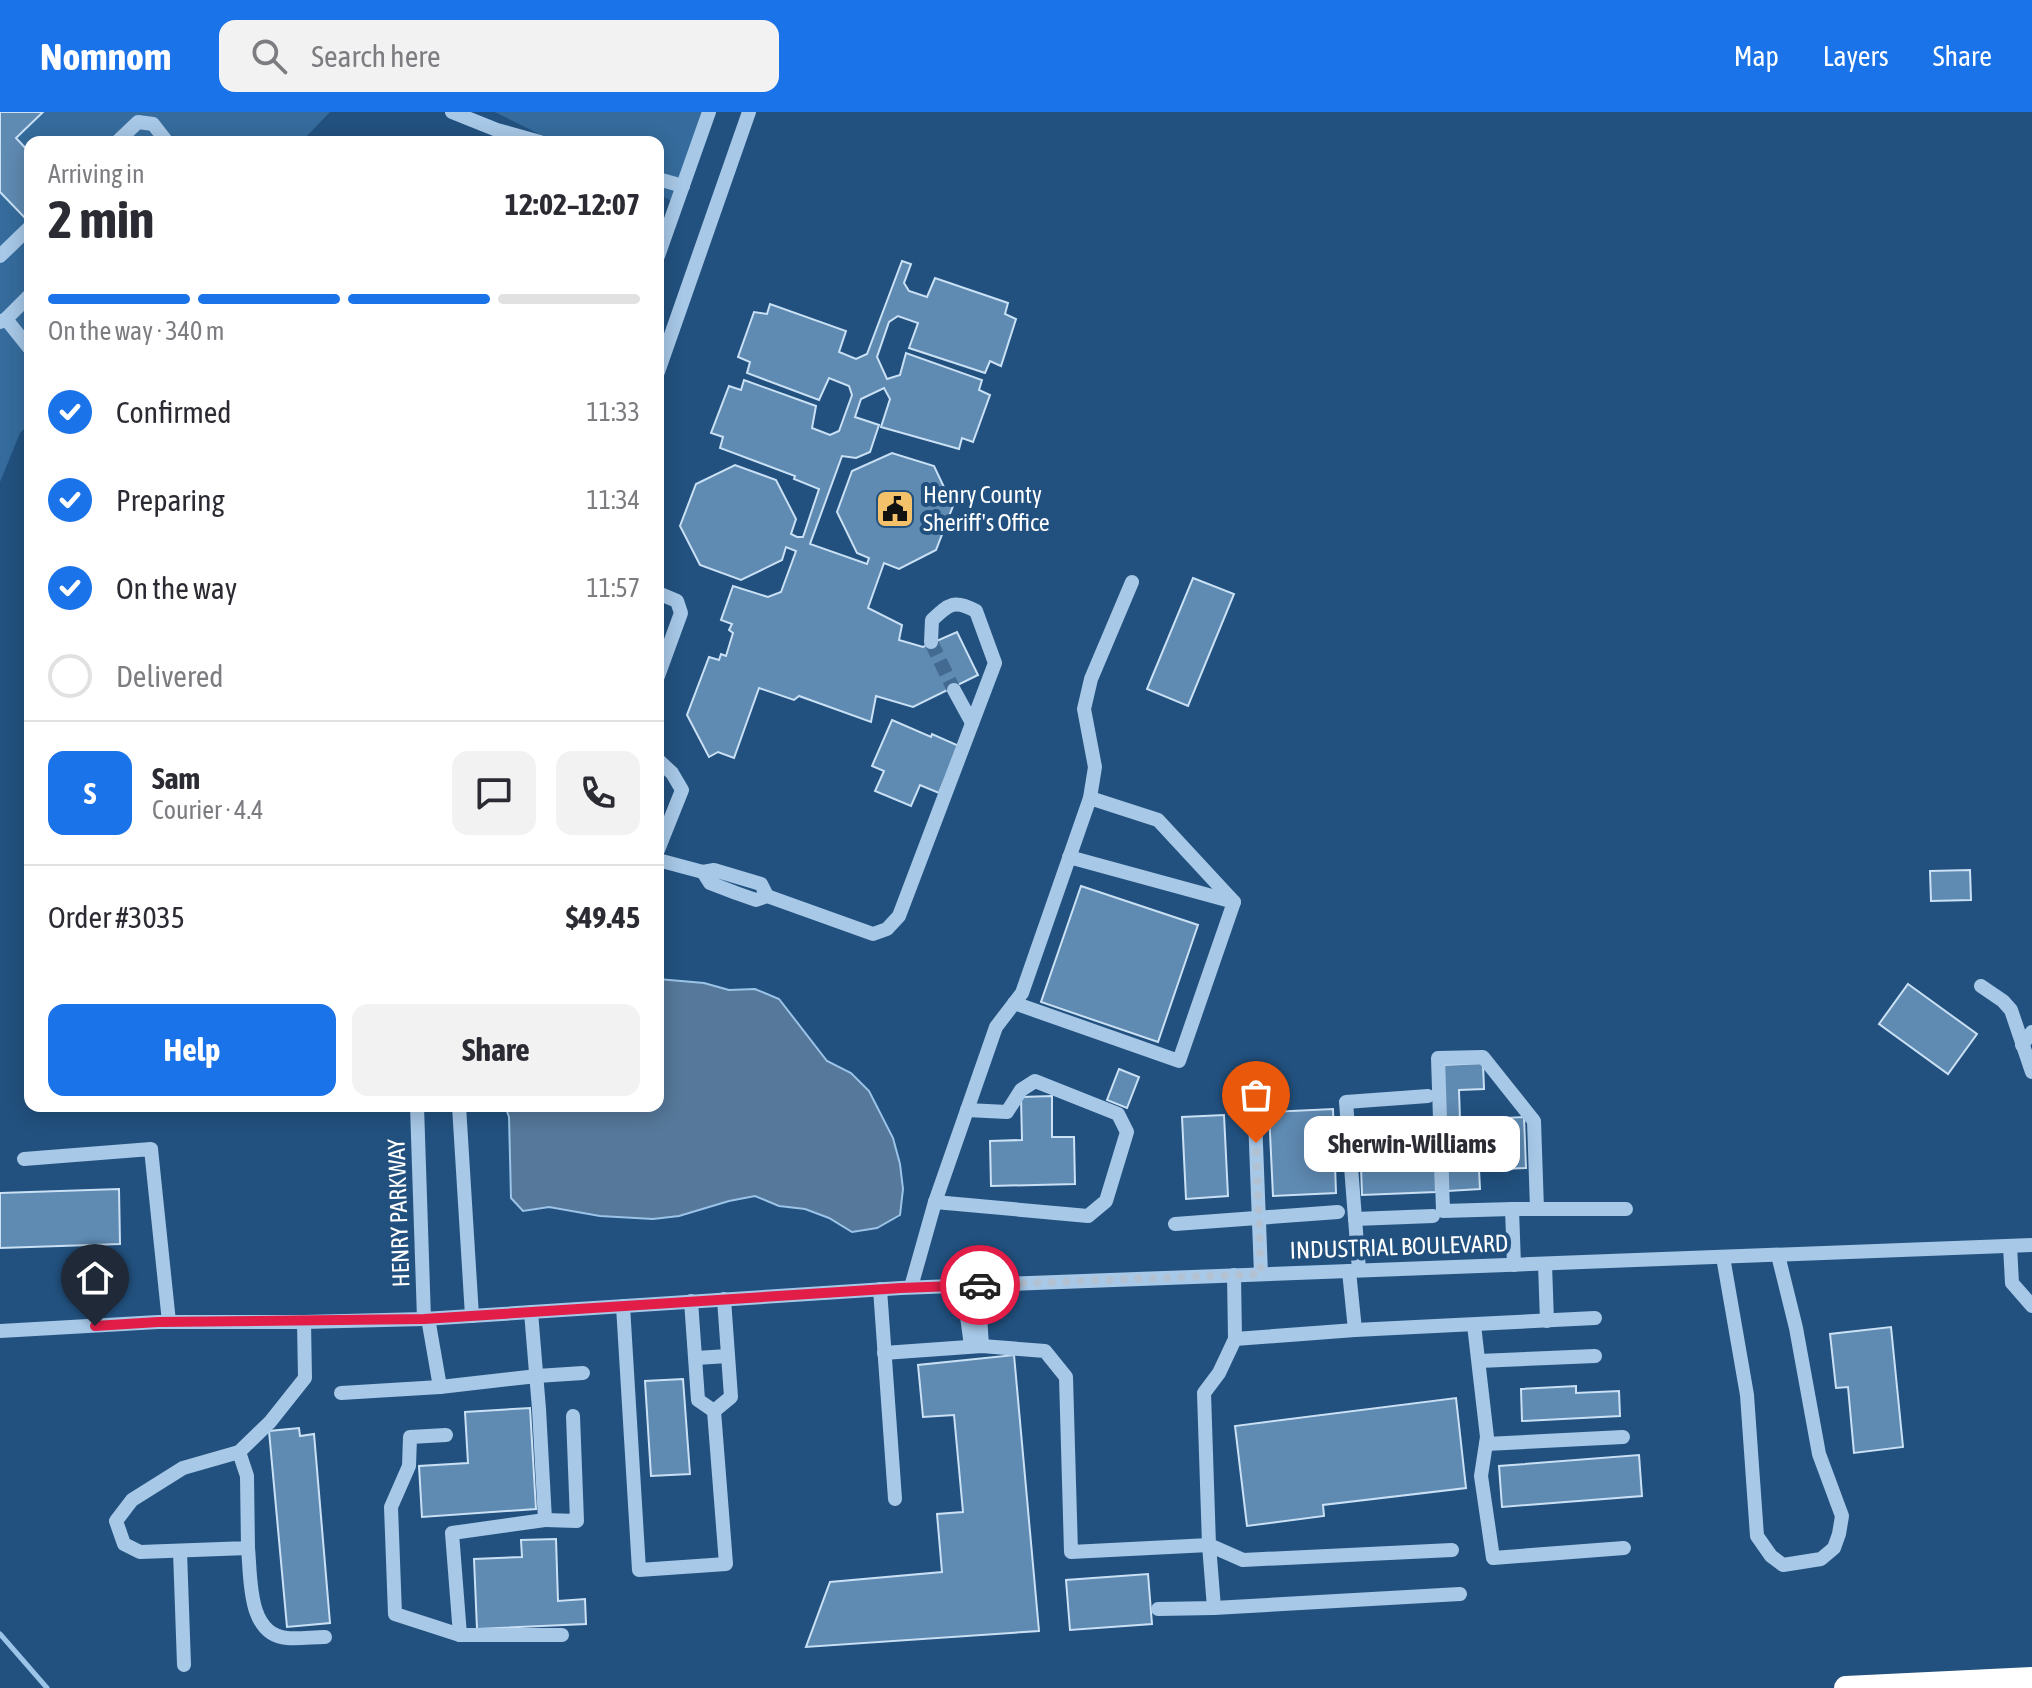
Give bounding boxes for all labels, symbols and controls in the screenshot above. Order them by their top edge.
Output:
search box [219,20,779,92]
icon: search [247,34,291,78]
text: Nomnom [40,35,171,78]
text: Search here [311,39,441,73]
text: Map [1734,40,1779,72]
text: Layers [1823,40,1889,72]
text: Share [1933,40,1992,72]
text: Arriving in [48,159,145,189]
text: 12:02–12:07 [505,187,640,221]
text: 2 min [48,189,154,249]
text: On the way · 340 m [48,316,225,346]
icon: check [48,390,92,434]
text: Confirmed [116,395,231,429]
text: 11:33 [586,397,640,427]
icon: check [48,478,92,522]
place label: Henry County Sheriff's Office [923,481,1050,536]
text: Preparing [116,483,225,517]
text: 11:34 [586,485,640,515]
public building icon: Henry County Sheriff's Office [874,488,916,530]
icon: check [48,566,92,610]
text: On the way [116,571,237,605]
text: 11:57 [586,573,640,603]
text: Delivered [116,659,224,693]
button: chat [452,751,536,835]
button: phone [556,751,640,835]
text: Sam [152,761,200,795]
text: S [84,776,96,810]
text: Courier · 4.4 [152,795,263,825]
text: Order #3035 [48,900,185,934]
text: $49.45 [566,900,640,934]
button: Help [48,1004,336,1096]
button: Share [352,1004,640,1096]
pin [1222,1061,1290,1143]
icon: bag [1234,1073,1278,1117]
callout: Sherwin-Williams [1304,1115,1520,1171]
text: Sherwin-Williams [1328,1129,1496,1159]
street label: HENRY PARKWAY [382,1138,415,1288]
street label: INDUSTRIAL BOULEVARD [1289,1229,1509,1264]
pin [61,1244,129,1326]
courier [940,1245,1020,1325]
icon: home [73,1256,117,1300]
icon: car [958,1263,1002,1307]

